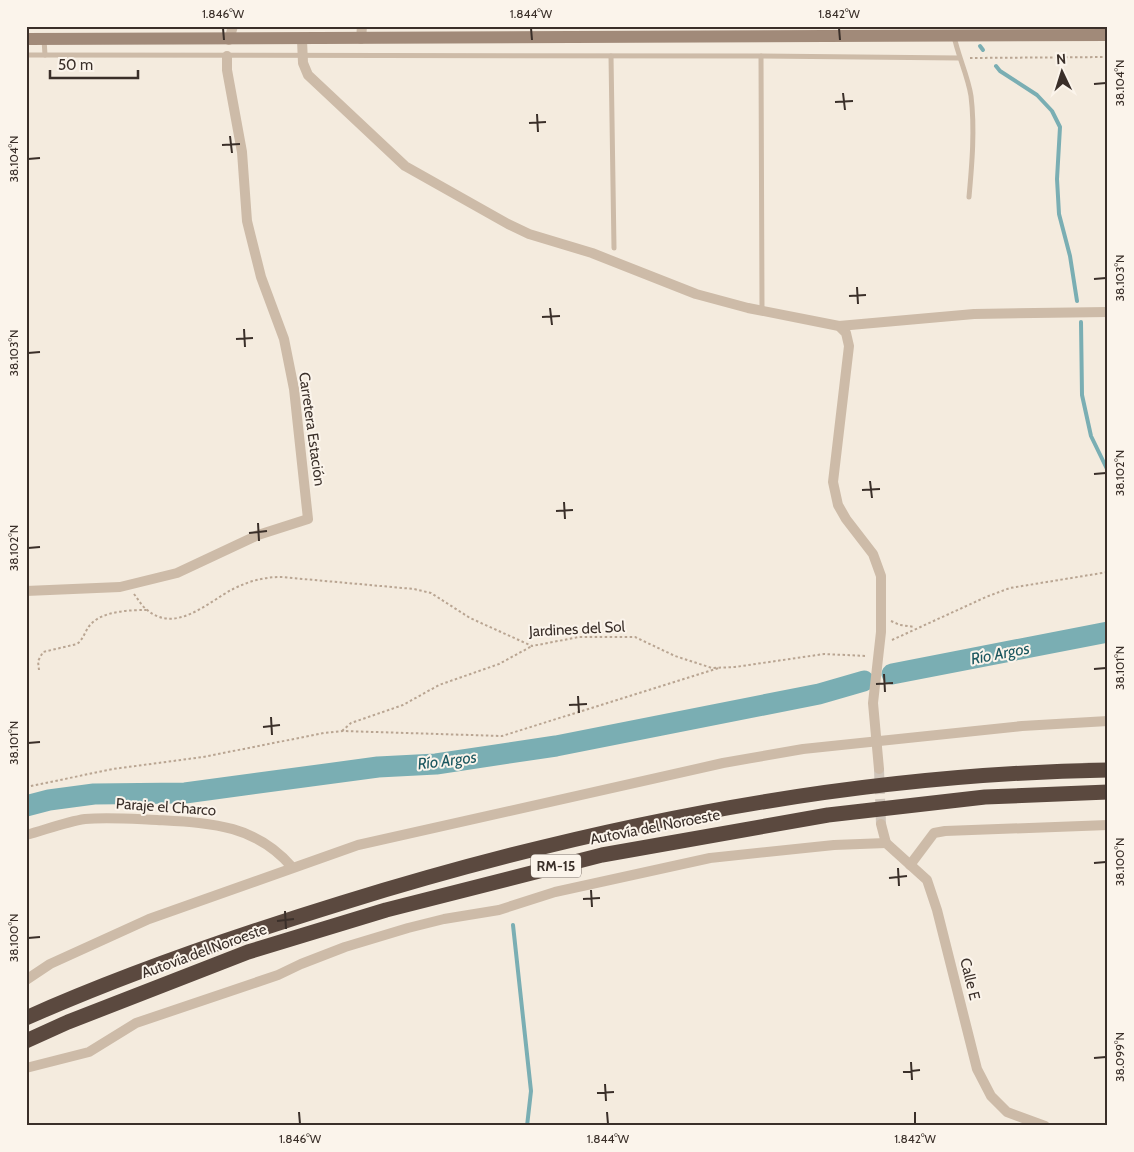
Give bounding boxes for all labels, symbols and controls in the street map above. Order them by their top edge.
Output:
text: 1.846°W [202,6,245,21]
text: 1.844°W [510,6,553,21]
text: 1.842°W [818,6,861,21]
scale bar [50,48,138,80]
north arrow [1036,48,1086,98]
text: N [1056,50,1067,68]
text: 50 m [58,56,93,74]
text: 38.104°N [1112,59,1127,107]
text: 38.104°N [6,135,21,183]
text: 38.103°N [1112,255,1127,301]
text: 38.103°N [6,330,21,376]
street label: Carretera Estación [295,371,329,487]
text: 38.102°N [1112,450,1127,496]
text: 38.102°N [6,525,21,571]
street label: Jardines del Sol [528,617,626,641]
water label: Río Argos [969,638,1031,668]
text: 38.101°N [1112,646,1127,690]
text: 38.101°N [6,721,21,765]
water label: Río Argos [416,747,478,774]
street label: Paraje el Charco [115,795,217,819]
street label: Autovía del Noroeste [588,806,722,848]
text: 38.100°N [1112,838,1127,886]
road number: RM-15 [531,854,581,878]
text: 38.100°N [6,914,21,962]
street label: Autovía del Noroeste [139,920,269,982]
street label: Calle E [956,956,984,1002]
text: 38.099°N [1112,1032,1127,1082]
text: 1.846°W [279,1131,322,1146]
text: 1.844°W [587,1131,630,1146]
text: 1.842°W [894,1131,937,1146]

